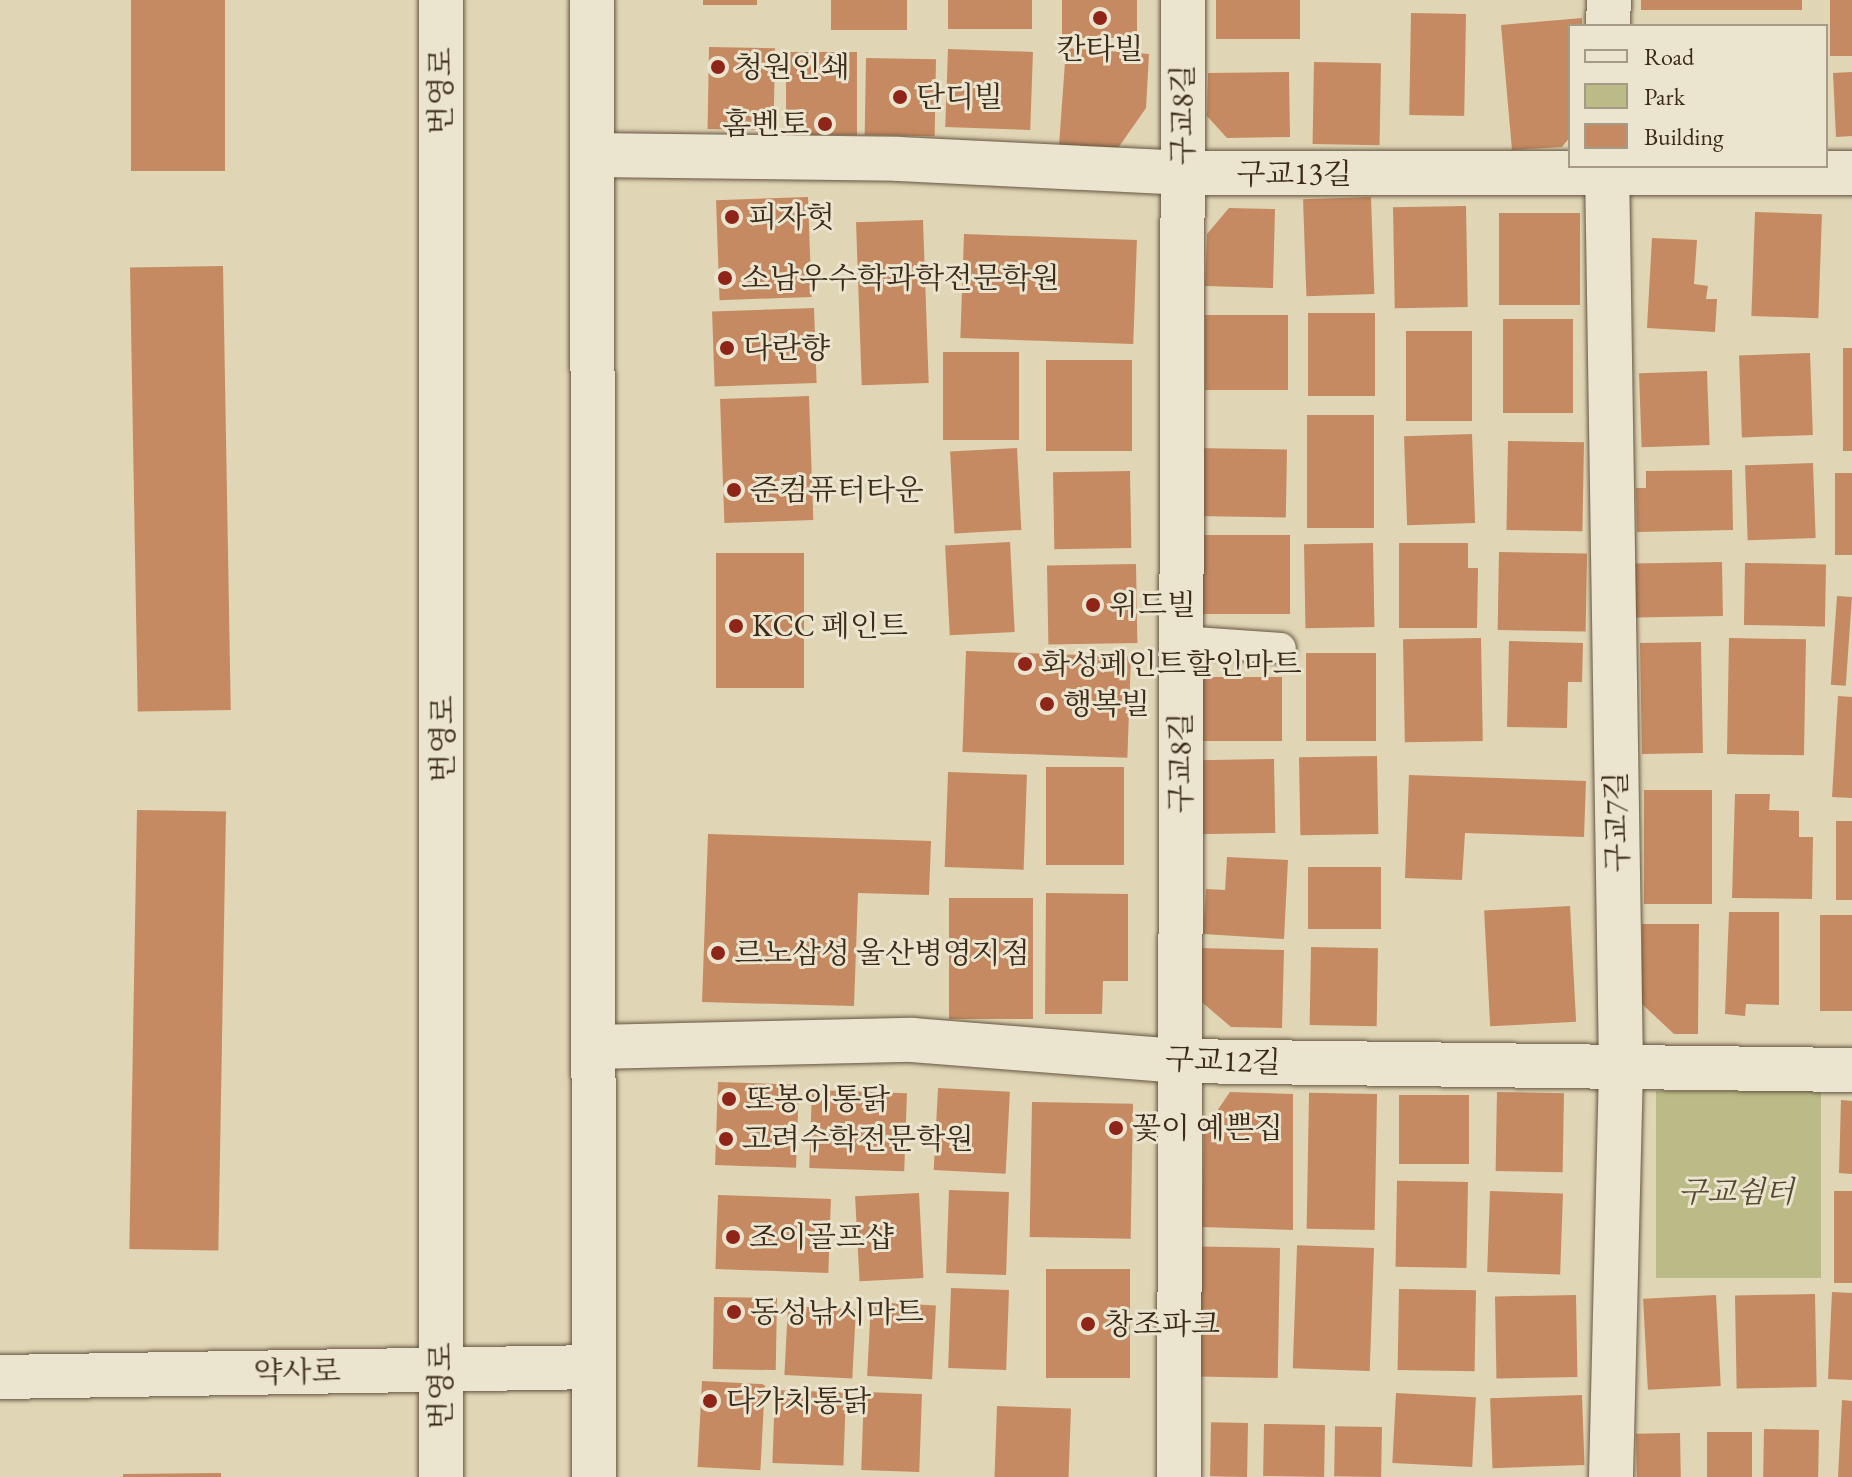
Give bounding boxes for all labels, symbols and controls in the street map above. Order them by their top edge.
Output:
marker: 칸타빌 [1091,9,1109,27]
legend [1568,24,1828,168]
place label: 칸타빌 [1057,31,1143,67]
text: Road [1644,41,1694,72]
street label: 번영로 [423,48,459,134]
place label: 청원인쇄 [734,49,850,85]
marker: 청원인쇄 [709,58,727,76]
street label: 구교8길 [1165,64,1201,166]
place label: 단디빌 [916,79,1003,115]
text: Park [1644,81,1685,112]
marker: 단디빌 [891,88,909,106]
place label: 홈벤토 [722,106,809,142]
marker: 홈벤토 [816,115,834,133]
text: Building [1644,121,1724,152]
street label: 구교13길 [1236,156,1352,192]
place label: 피자헛 [748,199,835,235]
marker: 피자헛 [723,208,741,226]
place label: 소남우수학과학전문학원 [741,260,1060,296]
marker: 소남우수학과학전문학원 [716,269,734,287]
place label: 다란향 [743,330,830,366]
marker: 다란향 [718,339,736,357]
place label: 준컴퓨터타운 [750,472,924,508]
marker: 준컴퓨터타운 [725,481,743,499]
place label: 위드빌 [1109,587,1196,623]
marker: 위드빌 [1084,596,1102,614]
place label: KCC 페인트 [752,608,908,644]
marker: KCC 페인트 [727,617,745,635]
place label: 화성페인트할인마트 [1041,646,1302,682]
marker: 화성페인트할인마트 [1016,655,1034,673]
place label: 행복빌 [1063,686,1150,722]
marker: 행복빌 [1038,695,1056,713]
street label: 번영로 [425,696,461,782]
street label: 구교8길 [1163,712,1199,814]
street label: 구교7길 [1598,771,1636,873]
place label: 르노삼성 울산병영지점 [734,935,1030,971]
marker: 르노삼성 울산병영지점 [709,944,727,962]
street label: 구교12길 [1165,1041,1281,1081]
place label: 또봉이통닭 [745,1081,890,1117]
marker: 또봉이통닭 [720,1090,738,1108]
place label: 꽃이 예쁜집 [1132,1110,1283,1146]
marker: 꽃이 예쁜집 [1107,1119,1125,1137]
place label: 고려수학전문학원 [742,1121,974,1157]
marker: 고려수학전문학원 [717,1130,735,1148]
park label: 구교쉼터 [1678,1174,1794,1210]
place label: 조이골프샵 [749,1219,894,1255]
marker: 조이골프샵 [724,1228,742,1246]
place label: 동성낚시마트 [750,1294,924,1330]
marker: 동성낚시마트 [725,1303,743,1321]
place label: 창조파크 [1104,1306,1220,1342]
marker: 창조파크 [1079,1315,1097,1333]
street label: 번영로 [423,1343,459,1429]
street label: 약사로 [253,1353,341,1391]
place label: 다가치통닭 [726,1383,871,1419]
marker: 다가치통닭 [701,1392,719,1410]

